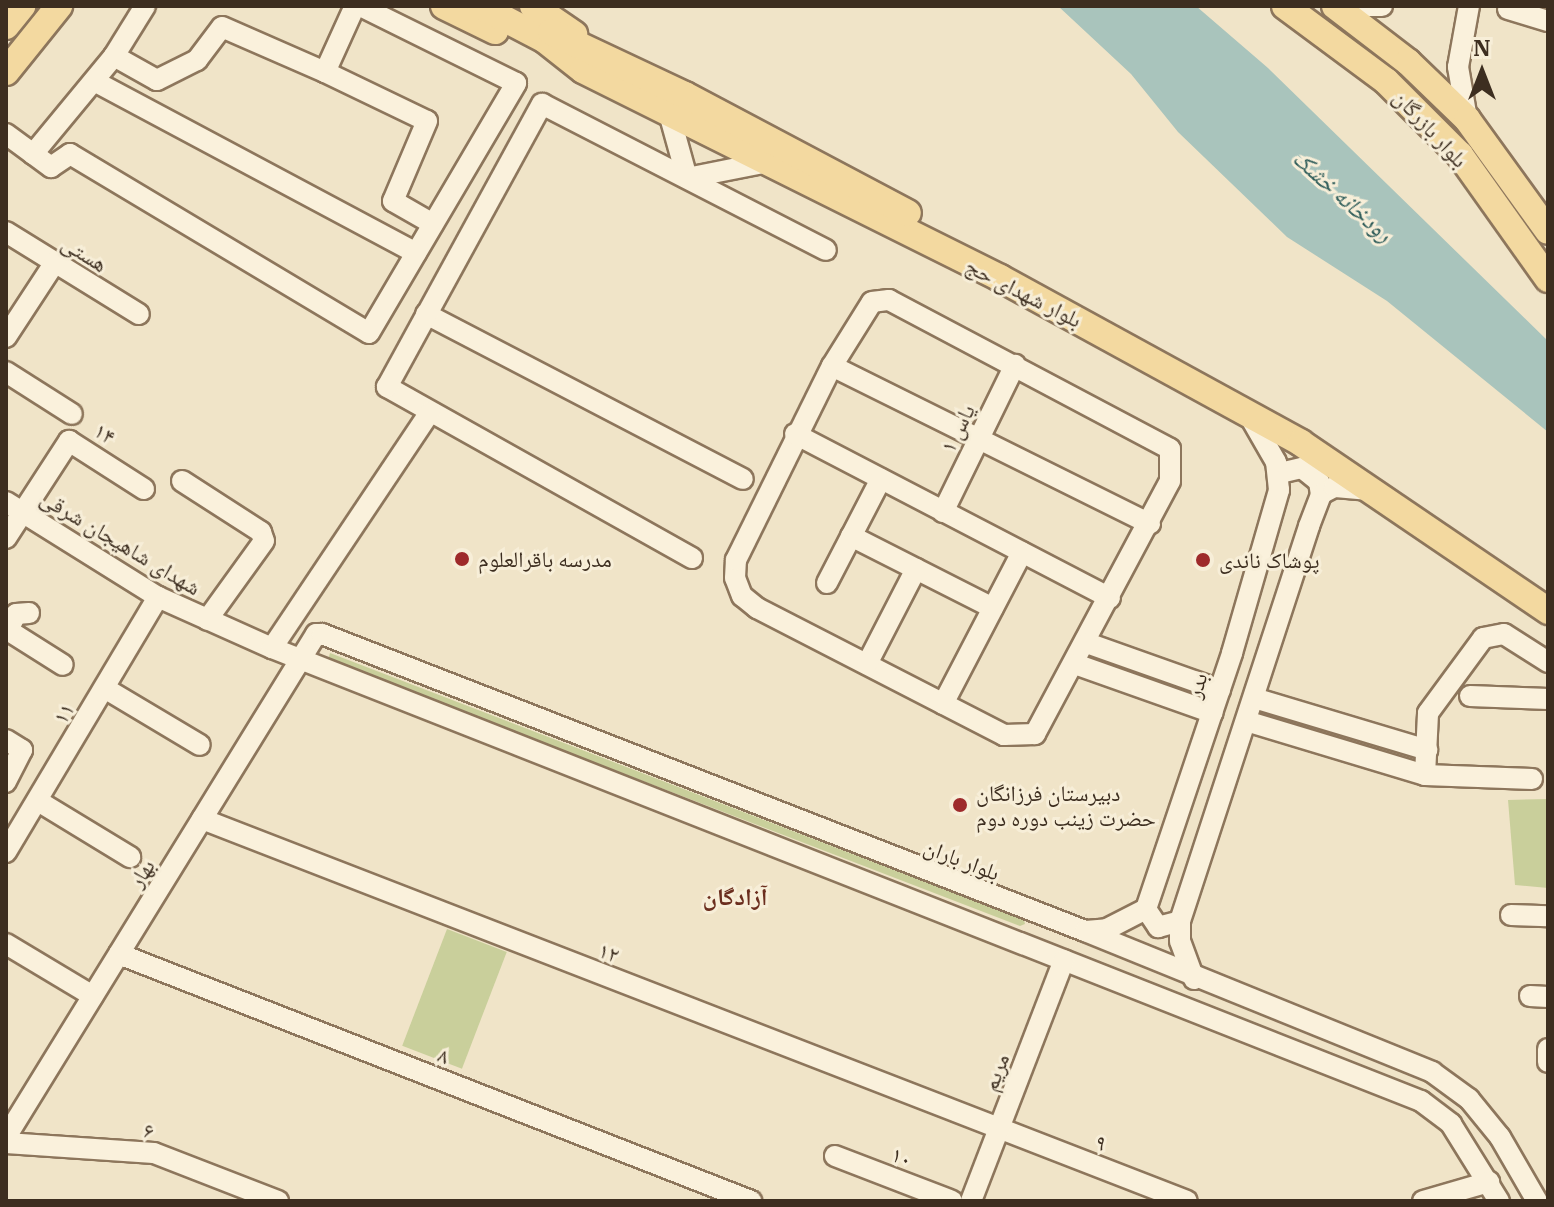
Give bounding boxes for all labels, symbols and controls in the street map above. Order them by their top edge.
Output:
north arrow [1442,32,1522,112]
text: N [1473,33,1491,62]
street label: بلوار بازرگان [1388,84,1474,172]
water label: رودخانه خشک [1287,144,1399,248]
street label: هستی [57,229,113,277]
street label: بلوار شهدای حج [962,252,1086,332]
street label: یاس ۱ [934,400,980,456]
street label: ۱۴ [89,417,121,449]
street label: شهدای شاهیجان شرقی [36,484,206,600]
place label: مدرسه باقرالعلوم [478,546,612,572]
place label: پوشاک ناندی [1219,547,1320,573]
marker: مدرسه باقرالعلوم [453,550,471,568]
marker: پوشاک ناندی [1194,551,1212,569]
street label: بدر [1180,669,1212,701]
street label: ۱۱ [47,698,79,728]
place label: دبیرستان فرزانگان حضرت زینب دوره دوم [976,779,1156,830]
marker: دبیرستان فرزانگان حضرت زینب دوره دوم [951,796,969,814]
street label: بلوار باران [920,833,1004,885]
street label: بهار [122,854,160,892]
district label: آزادگان [702,883,768,911]
street label: ۱۲ [595,936,623,968]
street label: ۸ [435,1041,453,1069]
street label: مریم [976,1049,1014,1095]
street label: ۶ [142,1116,156,1144]
street label: ۹ [1092,1128,1110,1156]
street label: ۱۰ [888,1140,916,1172]

